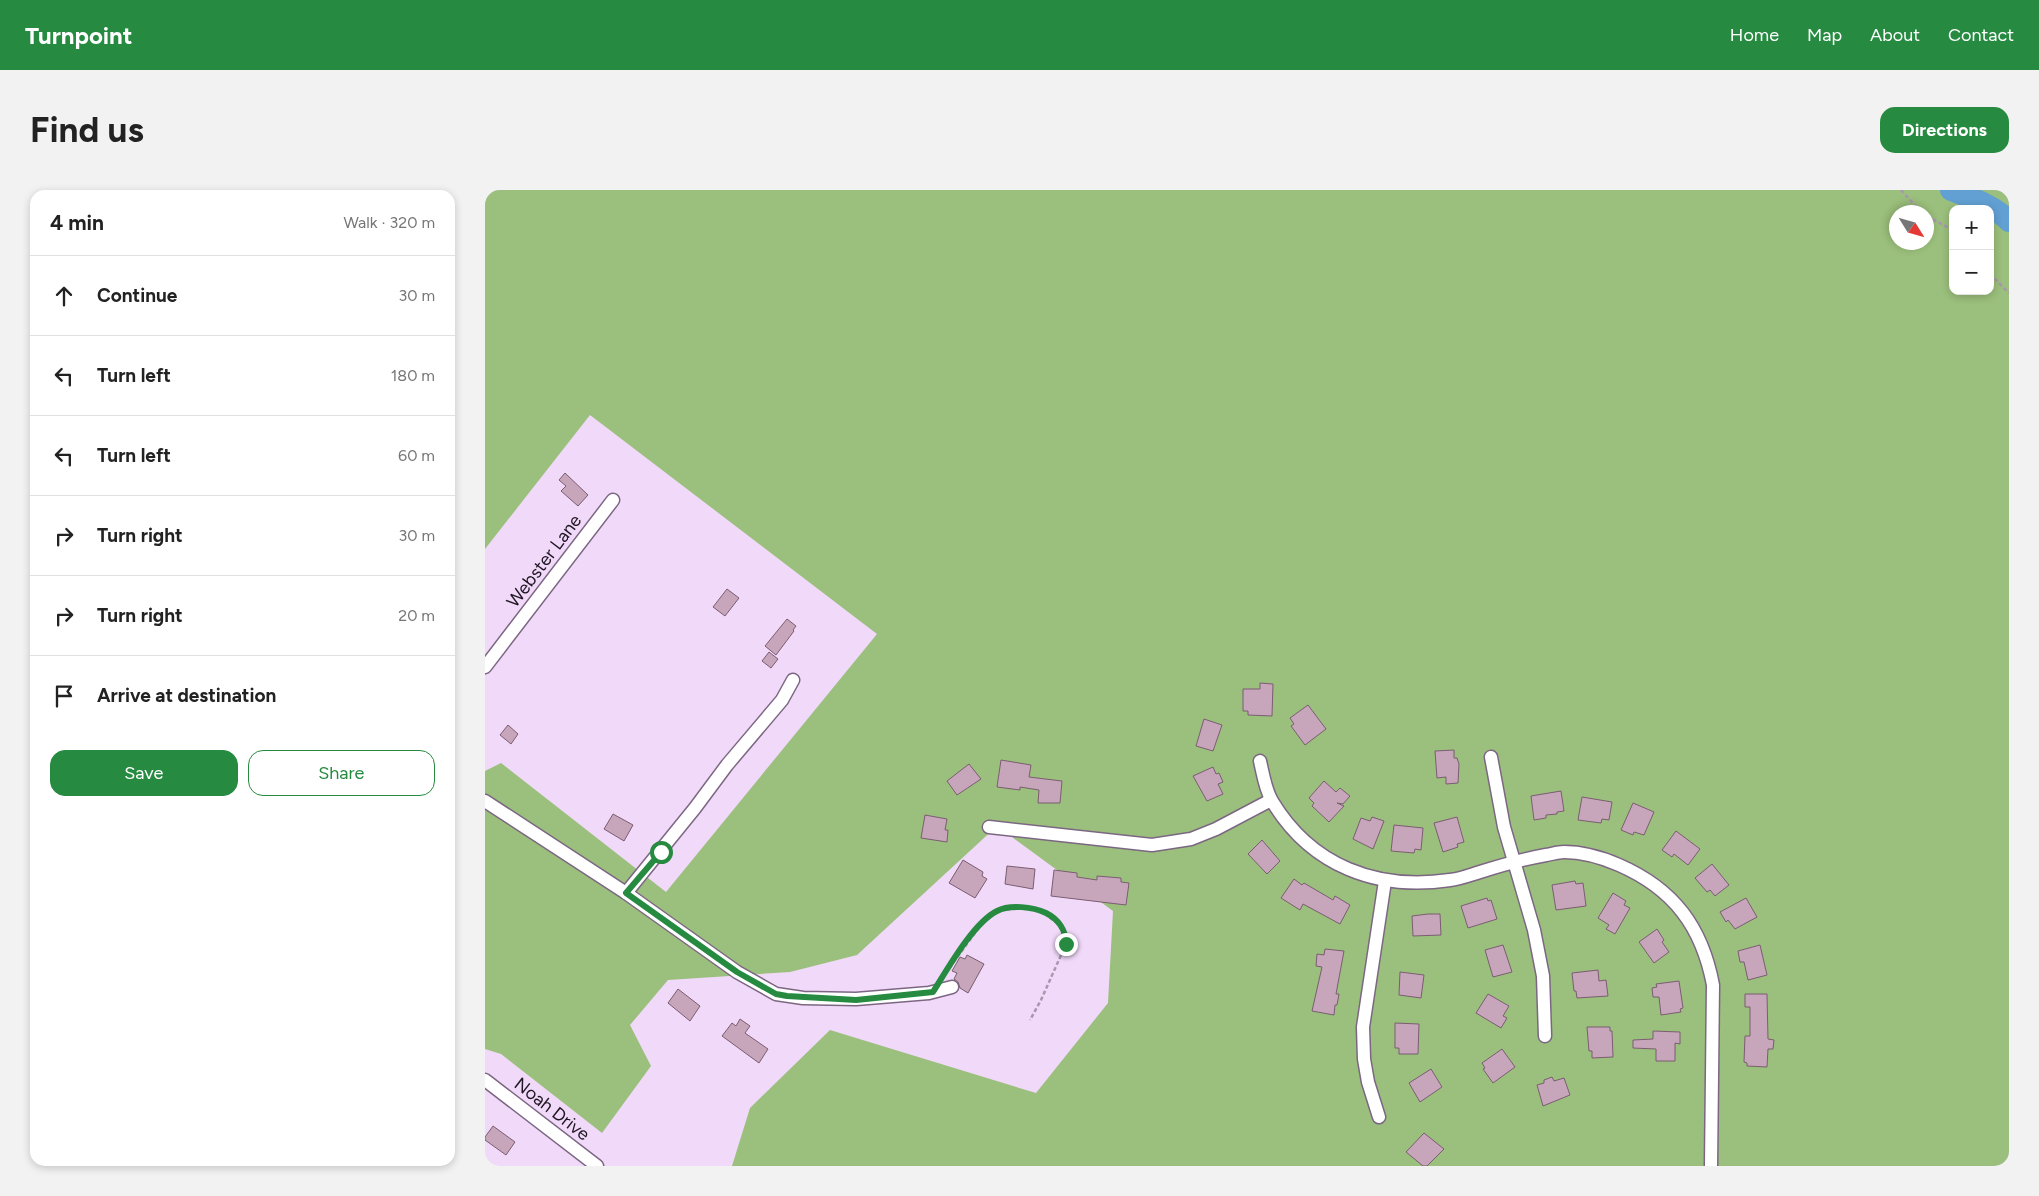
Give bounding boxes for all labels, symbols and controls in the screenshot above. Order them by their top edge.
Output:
text: Turnpoint [25,21,132,50]
text: Home [1730,24,1779,46]
text: Map [1807,24,1842,46]
text: About [1870,24,1920,46]
text: Contact [1948,24,2014,46]
button: Directions [1880,107,2009,153]
text: Find us [30,109,144,151]
north arrow [1889,205,1934,250]
map controls [1949,205,1994,295]
button: + [1949,205,1994,250]
text: 4 min [50,210,104,235]
text: Walk · 320 m [343,213,435,232]
button: − [1949,250,1994,295]
icon: ahead [50,282,78,310]
text: Continue [97,284,177,307]
text: 30 m [398,286,435,305]
icon: left [50,362,78,390]
text: Turn left [97,364,171,387]
text: 180 m [391,366,435,385]
icon: left [50,442,78,470]
text: Turn left [97,444,171,467]
text: 60 m [398,446,435,465]
street label: Webster Lane [502,510,586,612]
icon: right [50,522,78,550]
text: Turn right [97,524,183,547]
text: 30 m [398,526,435,545]
icon: right [50,602,78,630]
text: Turn right [97,604,183,627]
text: 20 m [398,606,435,625]
icon: arrive [50,682,78,710]
text: Arrive at destination [97,684,276,707]
button: Save [50,750,238,796]
button: Share [248,750,435,796]
route start [650,841,673,864]
route end [1055,933,1078,956]
street label: Noah Drive [510,1073,594,1145]

